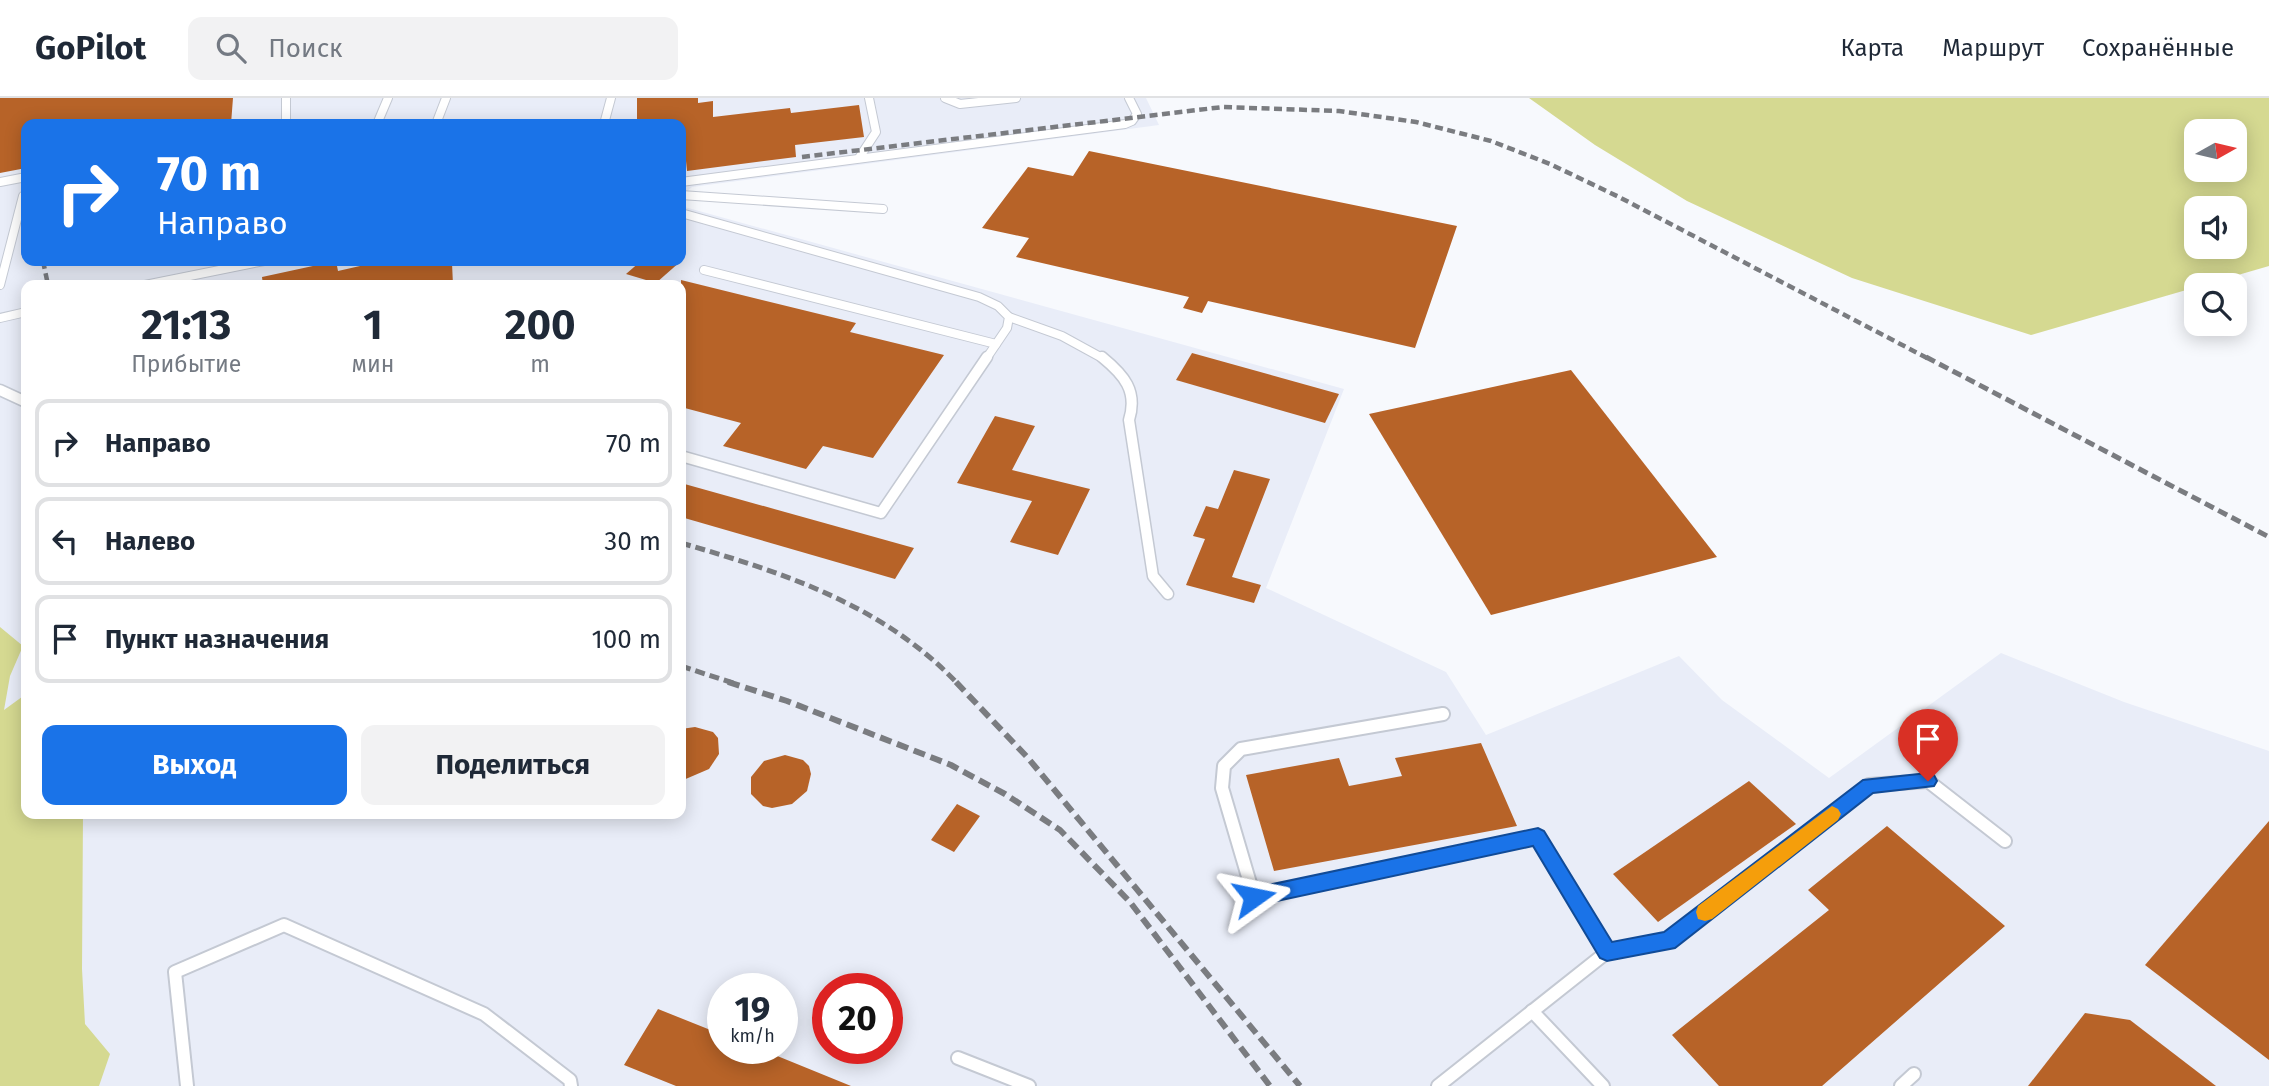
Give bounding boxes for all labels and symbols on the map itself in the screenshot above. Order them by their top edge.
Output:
north arrow [2184,119,2247,182]
pin [1898,709,1958,781]
position arrow [1217,860,1291,934]
speed limit sign: 20 [812,973,903,1064]

